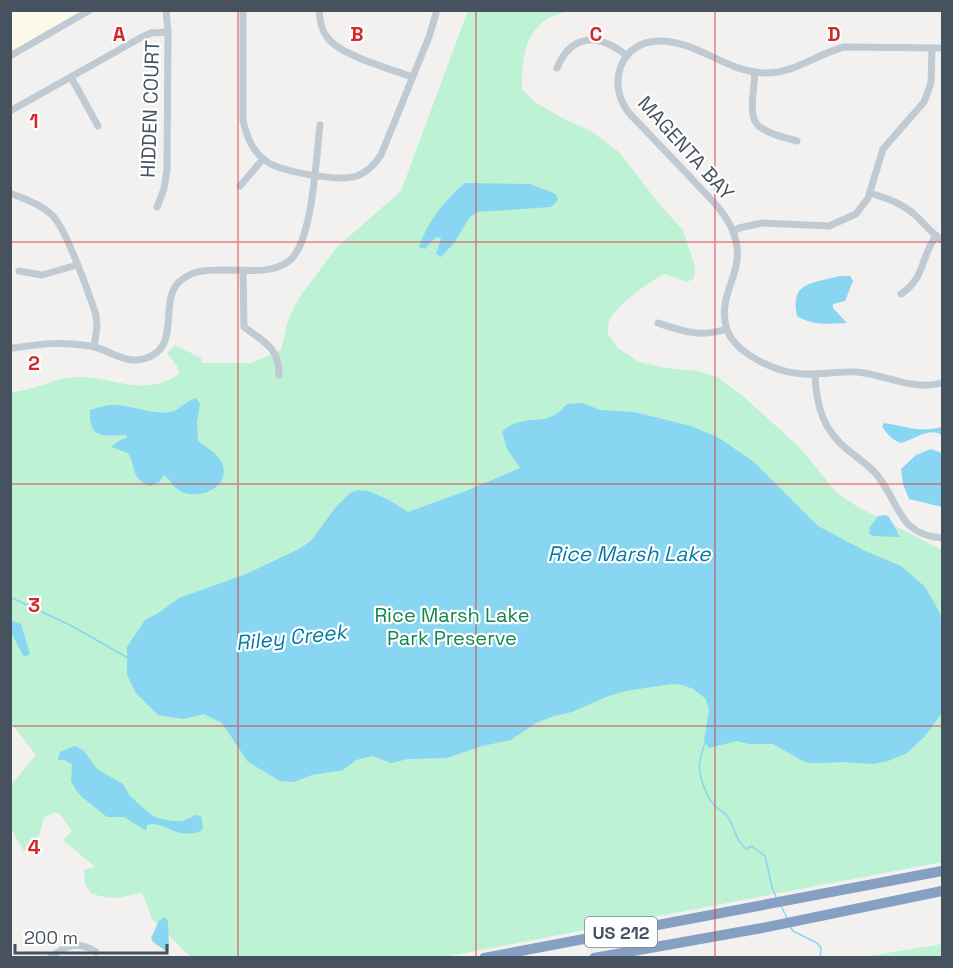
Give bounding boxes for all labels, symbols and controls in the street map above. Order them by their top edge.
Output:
text: A [113,21,126,47]
text: B [350,21,364,47]
text: C [590,21,603,47]
text: D [827,21,841,47]
street label: HIDDEN COURT [135,40,165,178]
street label: MAGENTA BAY [632,90,740,206]
text: 1 [29,108,39,134]
text: 2 [28,350,40,376]
water label: Rice Marsh Lake [548,540,712,567]
text: 3 [28,592,40,618]
park label: Rice Marsh Lake Park Preserve [374,602,530,651]
water label: Riley Creek [234,617,350,656]
text: 4 [28,834,41,860]
scale bar [15,917,166,955]
road number: US 212 [585,917,657,947]
text: 200 m [24,926,78,949]

